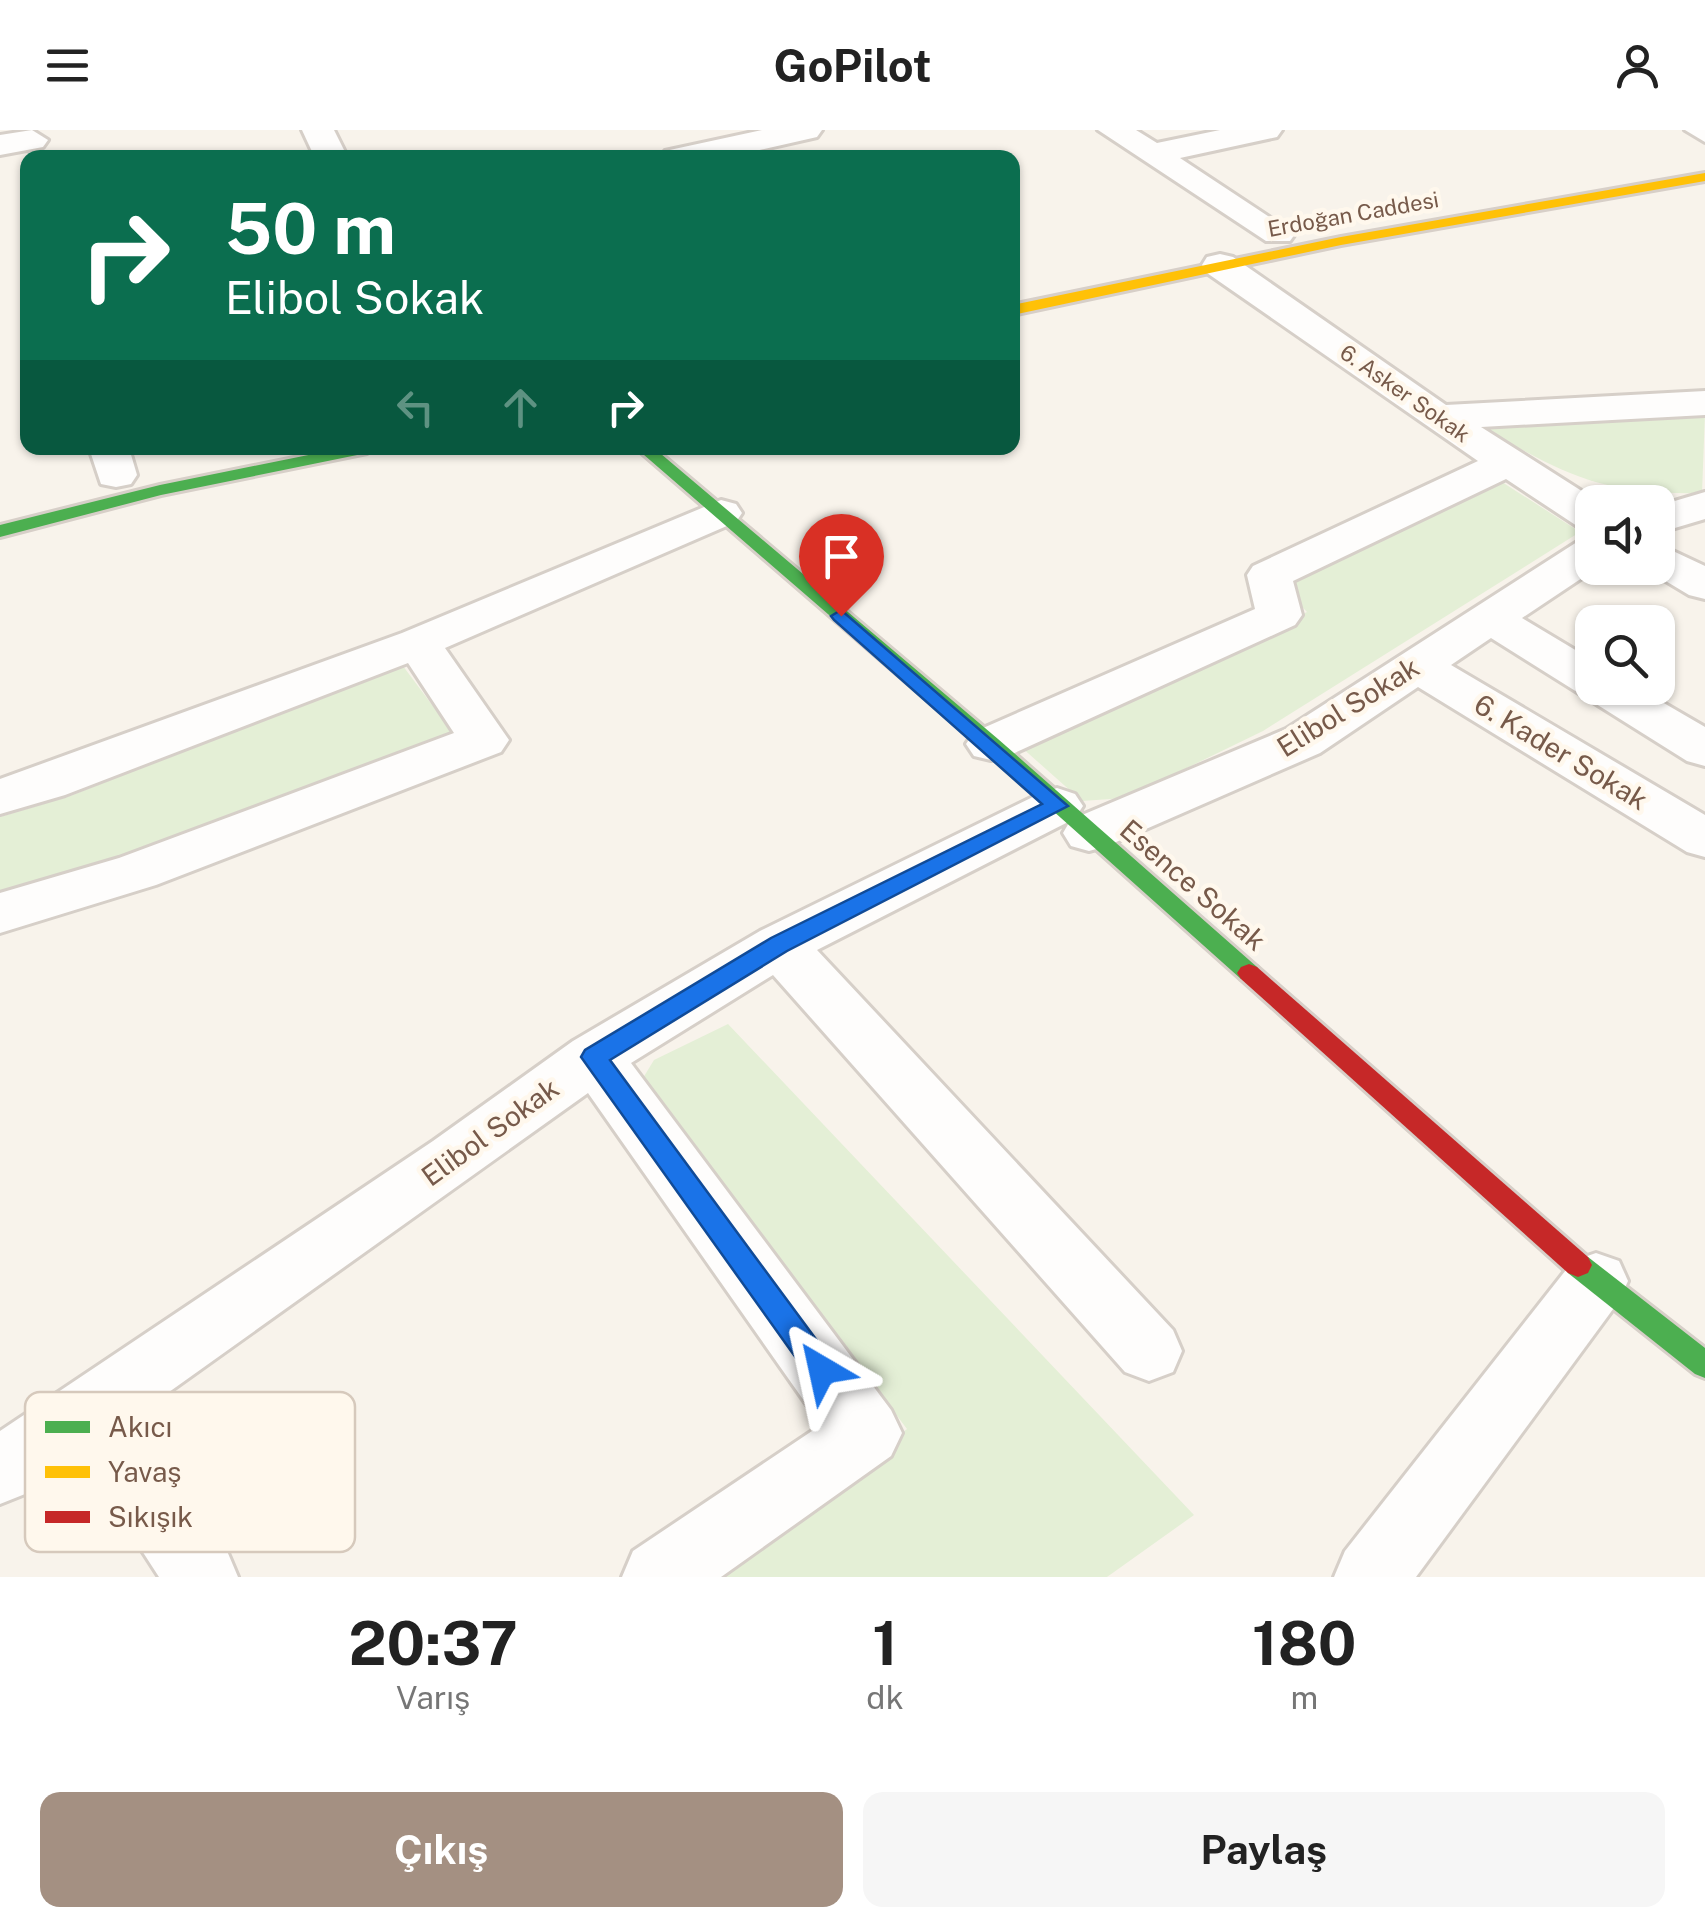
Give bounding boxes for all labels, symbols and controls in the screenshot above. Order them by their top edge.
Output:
icon: menu [40,38,95,93]
icon: person [1610,38,1665,93]
text: GoPilot [773,39,932,92]
street label: Erdoğan Caddesi [1266,186,1440,242]
text: 50 m [225,187,396,270]
icon: right [60,190,190,320]
text: Elibol Sokak [225,271,484,324]
street label: 6. Asker Sokak [1335,339,1475,447]
icon: left [388,380,443,435]
icon: ahead [493,380,548,435]
icon: right [598,380,653,435]
map controls [1575,485,1675,705]
button: sound [1575,485,1675,585]
pin [799,514,884,617]
icon: arrive [814,529,869,584]
button: search [1575,605,1675,705]
street label: Elibol Sokak [1271,650,1425,763]
street label: 6. Kader Sokak [1469,687,1654,816]
street label: Esence Sokak [1114,812,1273,957]
street label: Elibol Sokak [415,1071,565,1192]
position arrow [770,1318,874,1422]
legend [25,1392,355,1552]
text: Akıcı [108,1410,172,1443]
text: Yavaş [108,1455,182,1488]
text: Sıkışık [108,1500,193,1533]
text: 20:37 [348,1608,518,1679]
text: 1 [872,1608,898,1679]
text: 180 [1252,1608,1357,1679]
text: Varış [396,1679,470,1716]
text: dk [866,1679,904,1716]
text: m [1290,1679,1318,1716]
button: Çıkış [40,1792,843,1907]
button: Paylaş [863,1792,1665,1907]

